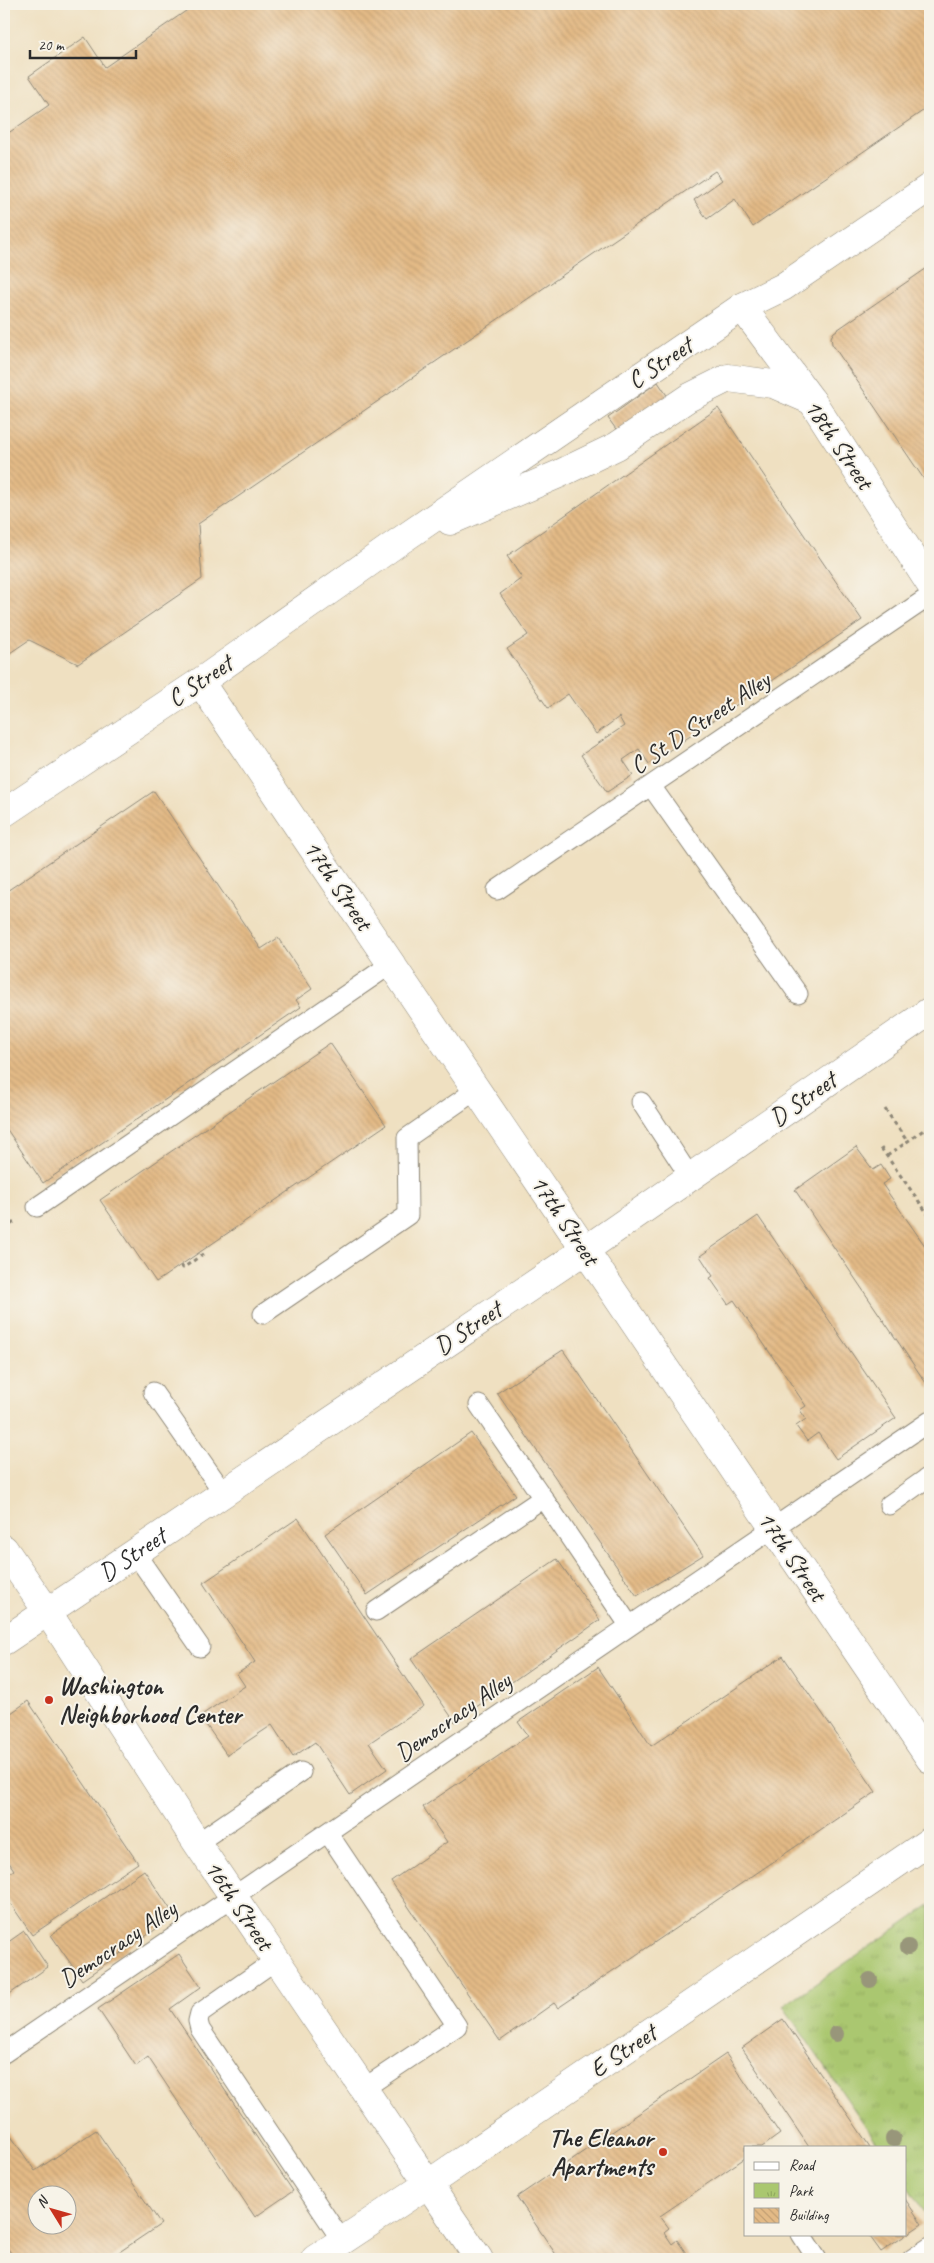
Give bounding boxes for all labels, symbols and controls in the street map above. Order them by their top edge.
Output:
scale bar [30,28,136,60]
text: 20 m [38,36,65,55]
street label: C Street [621,328,702,396]
street label: 18th Street [797,393,882,498]
street label: C Street [161,646,242,714]
street label: C St D Street Alley [624,663,778,782]
street label: 17th Street [296,834,381,939]
street label: D Street [763,1062,846,1133]
street label: 17th Street [523,1169,608,1274]
street label: D Street [428,1292,511,1362]
street label: 17th Street [750,1505,835,1610]
street label: D Street [93,1518,176,1589]
street label: Democracy Alley [389,1664,519,1769]
place label: Washington Neighborhood Center [59,1670,244,1731]
marker: Washington Neighborhood Center [43,1694,55,1706]
street label: 16th Street [197,1854,282,1959]
street label: Democracy Alley [53,1892,184,1995]
street label: E Street [583,2015,666,2085]
place label: The Eleanor Apartments [549,2122,656,2183]
marker: The Eleanor Apartments [657,2146,669,2158]
legend [744,2146,906,2236]
text: Road [789,2156,816,2175]
text: Park [789,2182,814,2201]
north arrow [28,2186,78,2236]
text: N [33,2192,53,2211]
text: Building [789,2206,829,2225]

